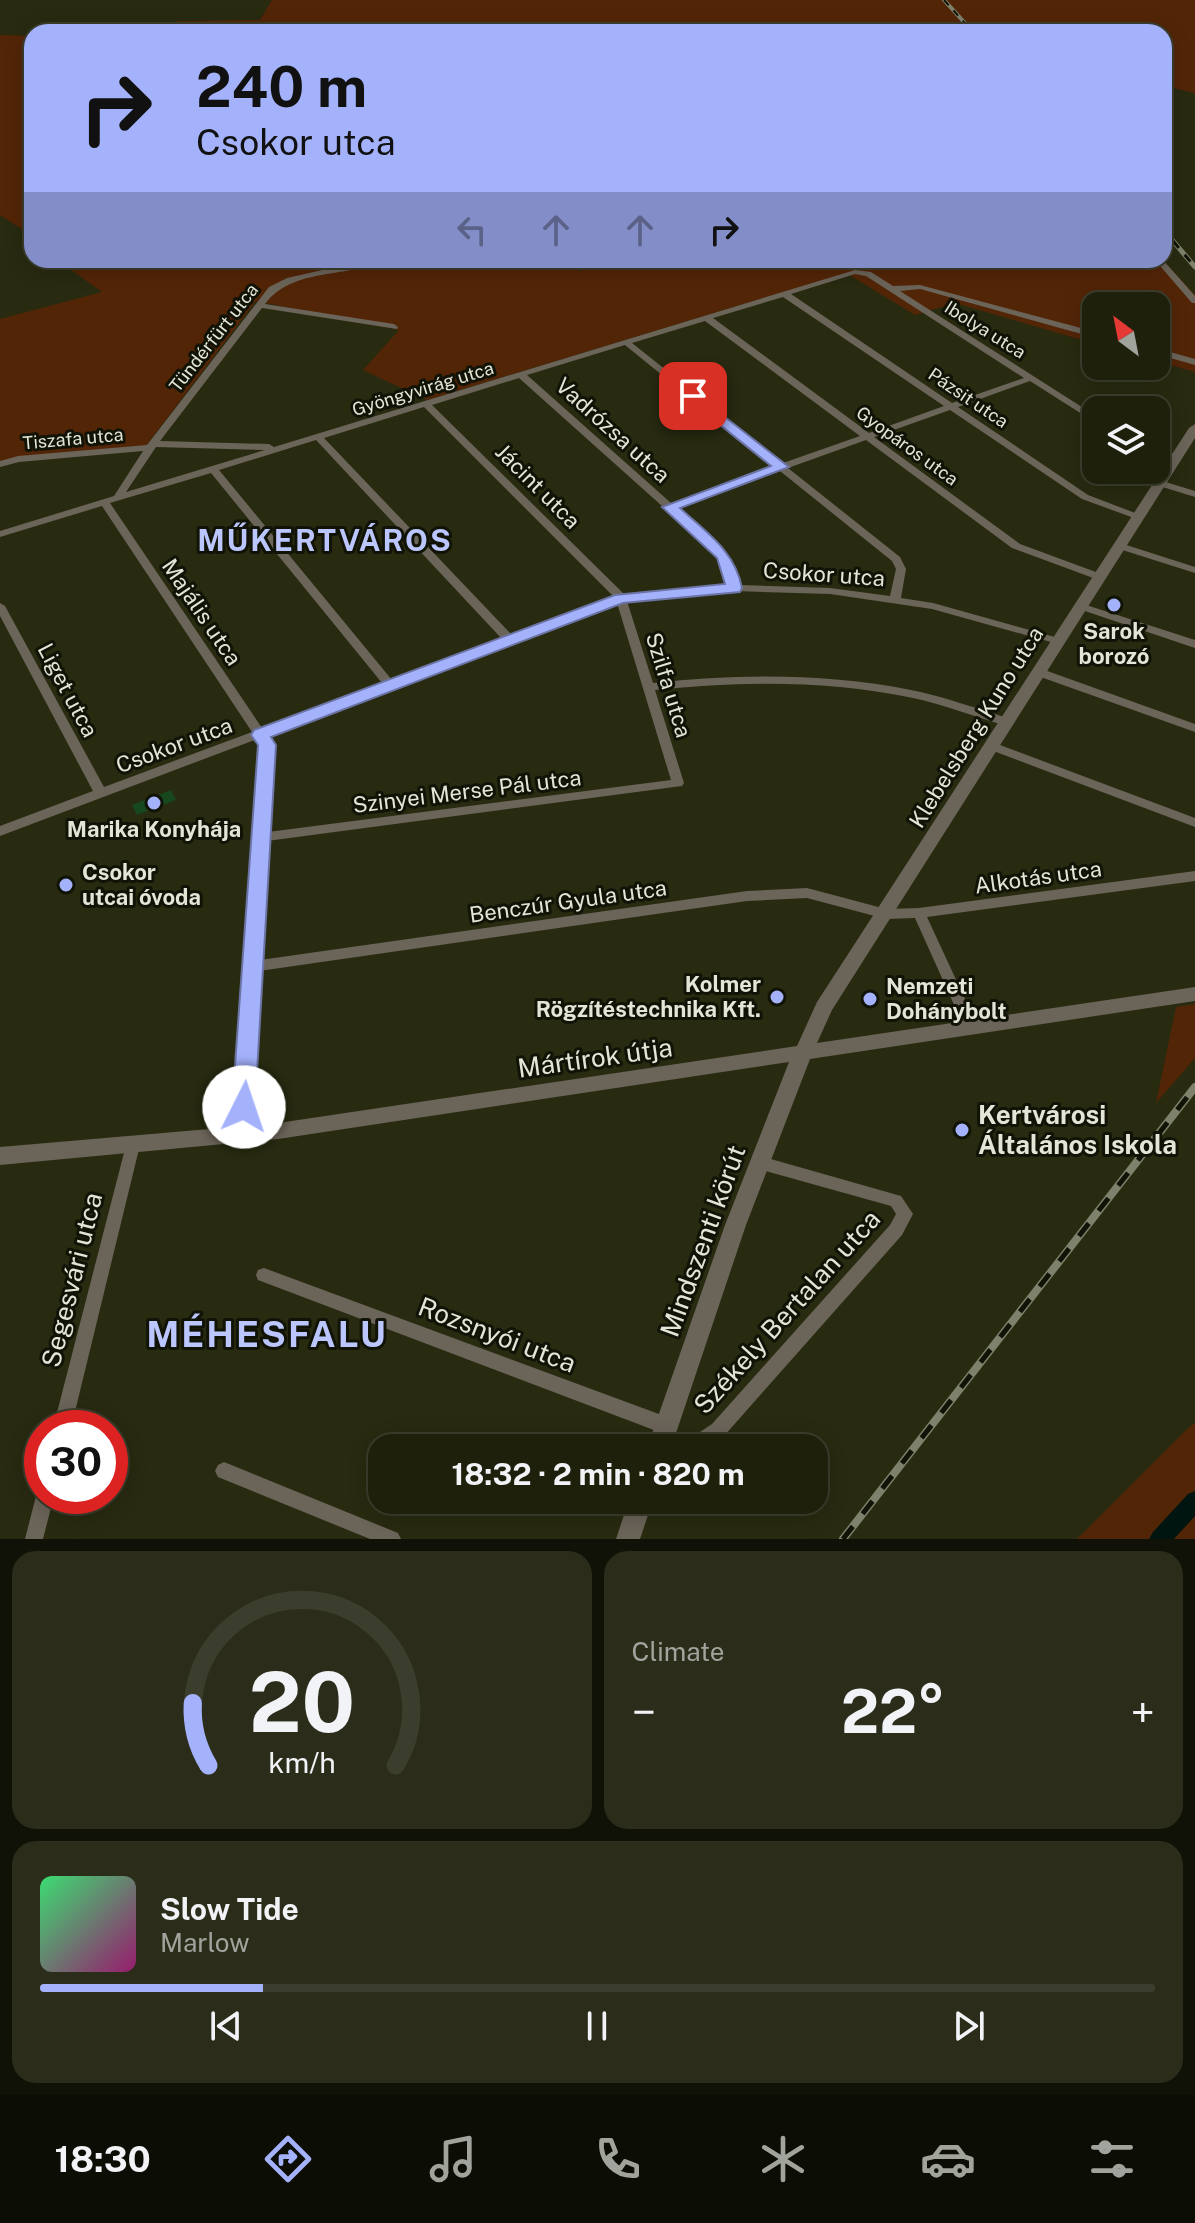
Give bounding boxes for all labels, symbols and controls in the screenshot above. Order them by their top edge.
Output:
text: 240 m [196,54,367,120]
icon: right [64,56,168,160]
text: Csokor utca [196,121,396,163]
icon: left [450,208,494,252]
icon: ahead [534,208,578,252]
icon: ahead [618,208,662,252]
icon: right [702,208,746,252]
street label: Tündérfürt utca [165,279,262,396]
north arrow [1082,292,1170,380]
map controls [1082,292,1170,484]
street label: Ibolya utca [941,296,1030,363]
street label: Gyöngyvirág utca [350,357,496,420]
pin [659,362,727,430]
street label: Pázsit utca [924,363,1012,432]
street label: Vadrózsa utca [551,372,675,488]
icon: arrive [671,374,715,418]
button: layers [1082,396,1170,484]
street label: Gyopáros utca [852,402,962,490]
street label: Tiszafa utca [22,424,124,453]
street label: Jácint utca [490,438,586,534]
district label: MŰKERTVÁROS [197,522,453,558]
street label: Majális utca [157,554,247,670]
street label: Csokor utca [762,557,886,591]
marker: Sarok borozó [1105,596,1123,614]
place label: Sarok borozó [1079,618,1149,669]
street label: Klebelsberg Kuno utca [903,622,1049,832]
street label: Szilfa utca [641,629,697,741]
street label: Liget utca [33,639,103,741]
street label: Csokor utca [112,712,236,778]
street label: Szinyei Merse Pál utca [351,764,583,818]
marker: Marika Konyhája [145,794,163,812]
place label: Marika Konyhája [67,816,241,842]
street label: Alkotás utca [973,855,1103,899]
place label: Csokor utcai óvoda [82,859,201,910]
street label: Benczúr Gyula utca [468,874,668,928]
marker: Csokor utcai óvoda [57,876,75,894]
place label: Kolmer Rögzítéstechnika Kft. [536,971,761,1022]
place label: Nemzeti Dohánybolt [886,973,1007,1024]
marker: Kolmer Rögzítéstechnika Kft. [768,988,786,1006]
marker: Nemzeti Dohánybolt [861,990,879,1008]
street label: Mártírok útja [516,1031,674,1084]
position arrow [202,1065,286,1149]
place label: Kertvárosi Általános Iskola [978,1099,1177,1160]
marker: Kertvárosi Általános Iskola [953,1121,971,1139]
street label: Mindszenti körút [653,1141,752,1341]
street label: Segesvári utca [35,1189,108,1370]
street label: Székely Bertalan utca [687,1203,886,1420]
street label: Rozsnyói utca [414,1290,580,1379]
district label: MÉHESFALU [146,1313,388,1355]
speed limit sign: 30 [24,1410,128,1514]
text: 18:32 · 2 min · 820 m [451,1456,745,1492]
text: Climate [632,1636,725,1667]
text: 20 [249,1653,355,1751]
text: 22° [841,1676,946,1747]
text: − [632,1686,656,1738]
text: + [1131,1686,1155,1738]
text: km/h [268,1746,335,1779]
text: Slow Tide [160,1891,299,1927]
text: Marlow [160,1927,250,1958]
icon: previous [204,2004,248,2048]
icon: pause [575,2004,619,2048]
icon: next [947,2004,991,2048]
icon: directions [260,2131,316,2187]
icon: music [425,2131,481,2187]
icon: phone [590,2131,646,2187]
icon: climate [755,2131,811,2187]
icon: car [920,2131,976,2187]
icon: filters [1084,2131,1140,2187]
text: 18:30 [54,2138,151,2180]

